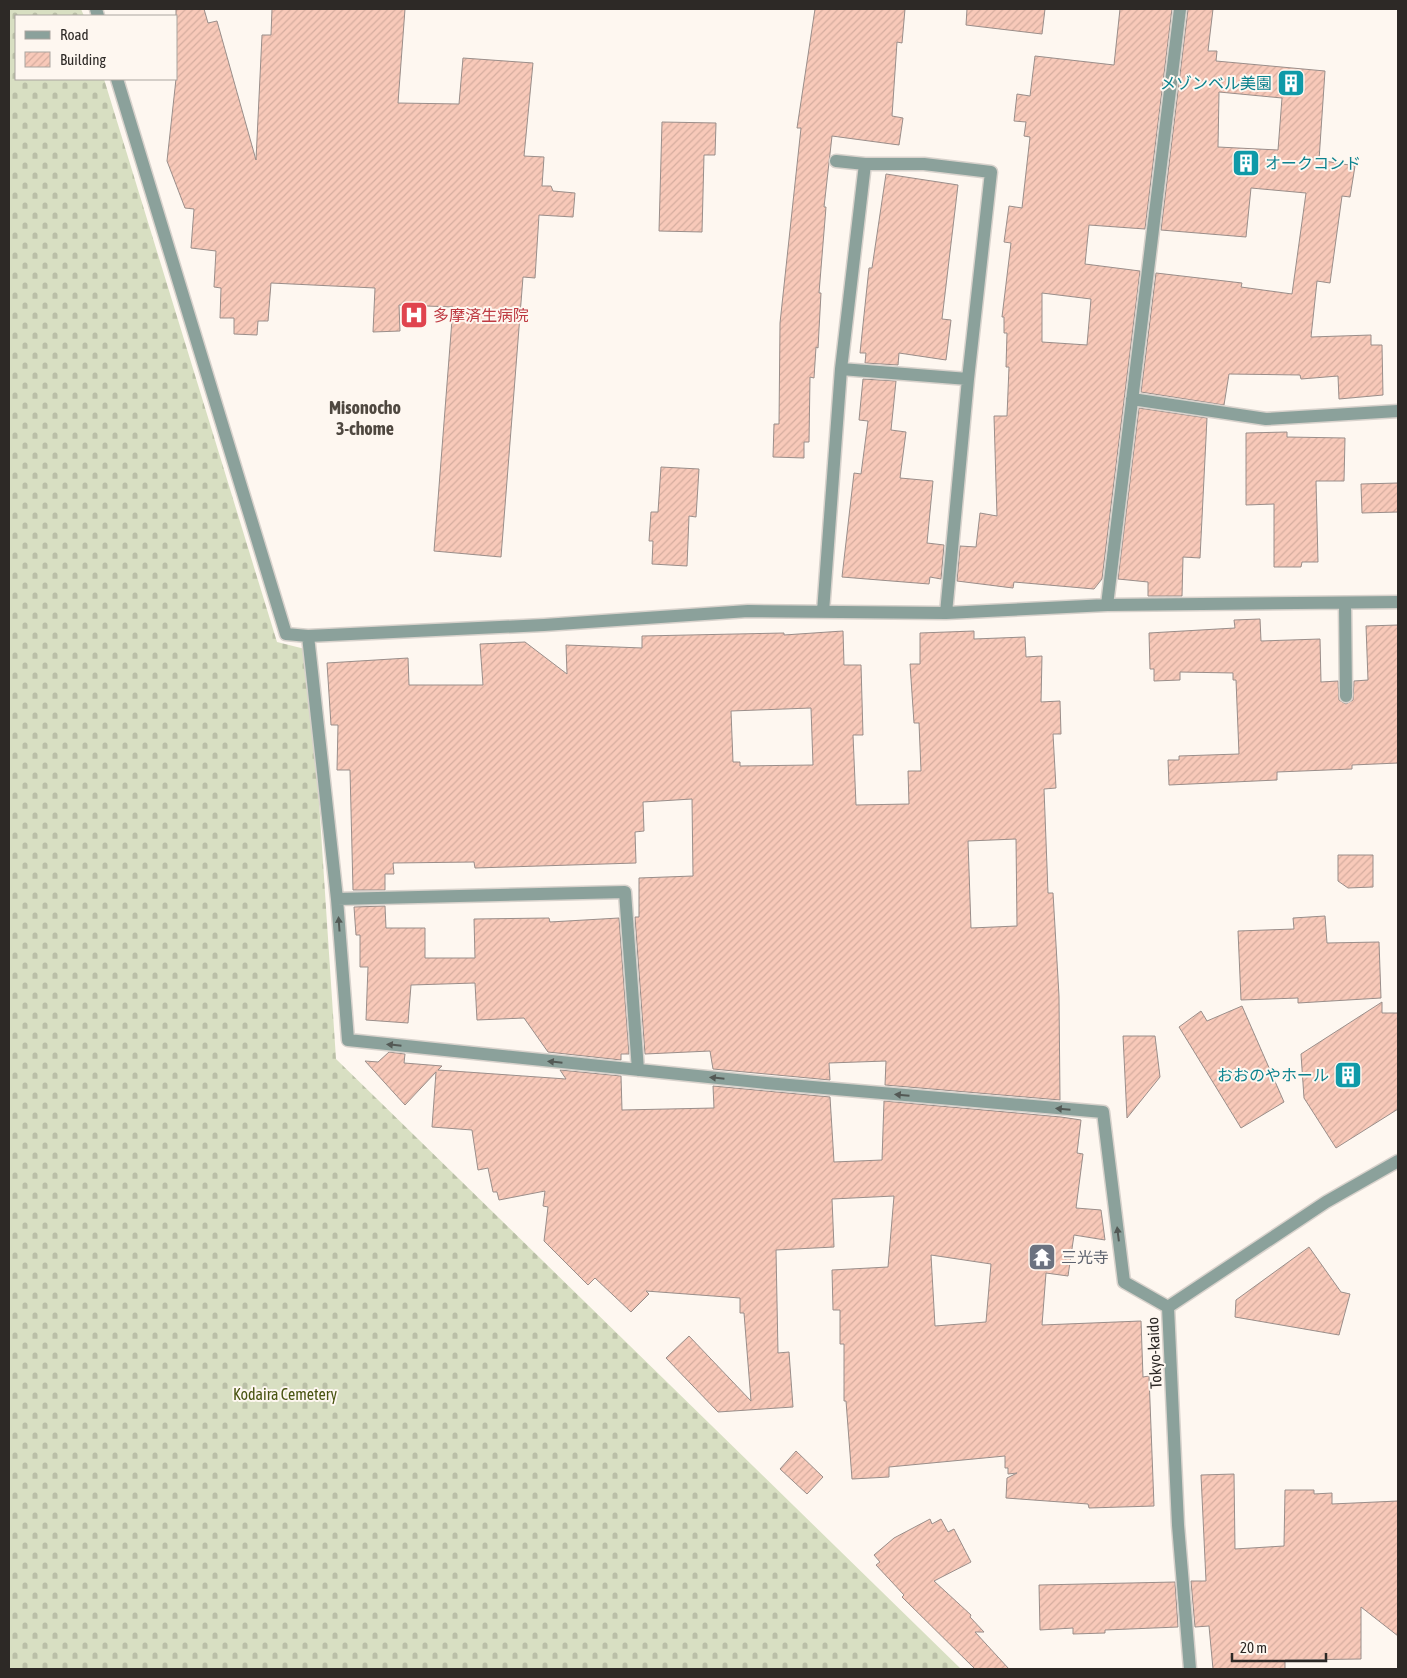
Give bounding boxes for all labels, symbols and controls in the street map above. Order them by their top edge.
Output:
legend [15,15,178,80]
text: Road [60,26,89,43]
text: Building [60,51,106,68]
building icon: メゾンベル美園 [1276,68,1306,98]
place label: メゾンベル美園 [1160,74,1272,92]
building icon: オークコンド [1231,148,1261,178]
place label: オークコンド [1265,154,1361,172]
hospital icon: 多摩済生病院 [399,300,429,330]
place label: 多摩済生病院 [433,306,529,324]
district label: Misonocho 3-chome [329,397,401,439]
one-way arrow [335,916,343,932]
one-way arrow [386,1041,402,1049]
one-way arrow [547,1058,563,1066]
building icon: おおのやホール [1333,1060,1363,1090]
place label: おおのやホール [1217,1066,1329,1084]
one-way arrow [709,1074,725,1082]
one-way arrow [893,1090,909,1098]
one-way arrow [1055,1104,1071,1112]
one-way arrow [1114,1225,1122,1241]
temple icon: 三光寺 [1027,1242,1057,1272]
place label: 三光寺 [1061,1248,1109,1266]
street label: Tokyo-kaido [1143,1317,1166,1389]
park label: Kodaira Cemetery [233,1385,337,1404]
scale bar [1232,1630,1326,1662]
text: 20 m [1240,1639,1267,1656]

